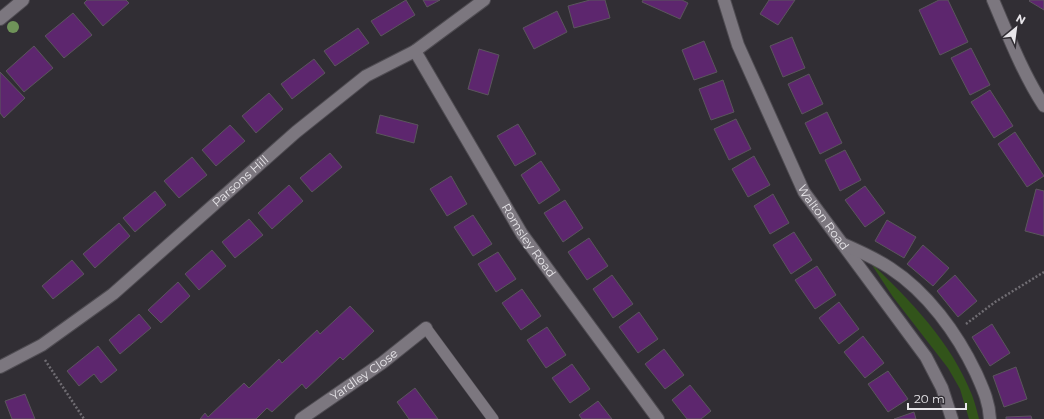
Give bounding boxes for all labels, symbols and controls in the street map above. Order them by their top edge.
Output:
north arrow [996,8,1036,48]
text: N [1014,11,1028,28]
street label: Parsons Hill [209,152,271,210]
street label: Walton Road [795,182,852,253]
street label: Romsley Road [499,200,559,280]
street label: Yardley Close [327,345,401,403]
scale bar [908,385,966,411]
text: 20 m [914,391,945,406]

